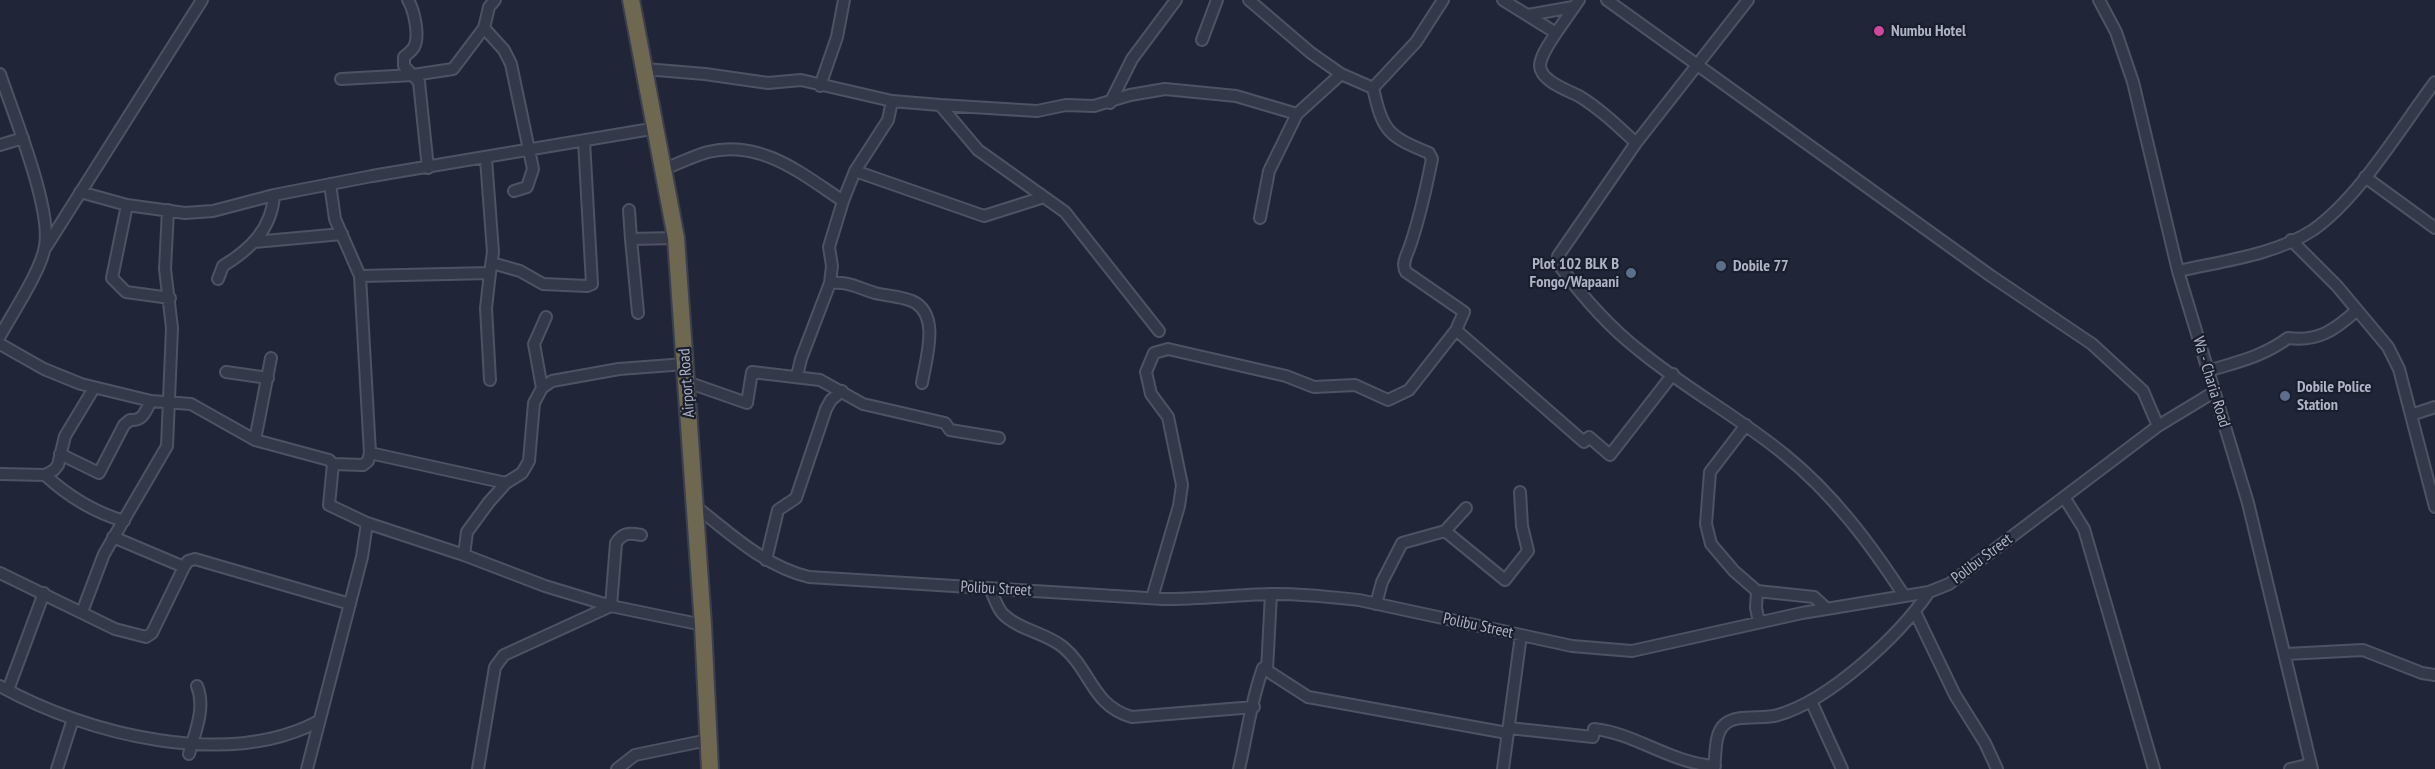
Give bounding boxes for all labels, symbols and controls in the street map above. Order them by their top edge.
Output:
place label: Numbu Hotel [1891,21,1966,41]
marker: Numbu Hotel [1872,24,1886,38]
place label: Plot 102 BLK B Fongo/Wapaani [1530,254,1619,292]
place label: Dobile 77 [1733,256,1789,276]
marker: Dobile 77 [1714,259,1728,273]
marker: Plot 102 BLK B Fongo/Wapaani [1624,266,1638,280]
street label: Wa - Charia Road [2188,334,2234,430]
street label: Airport Road [675,348,699,418]
place label: Dobile Police Station [2297,377,2371,415]
marker: Dobile Police Station [2278,389,2292,403]
street label: Polibu Street [1948,530,2016,588]
street label: Polibu Street [960,578,1032,600]
street label: Polibu Street [1441,609,1515,643]

